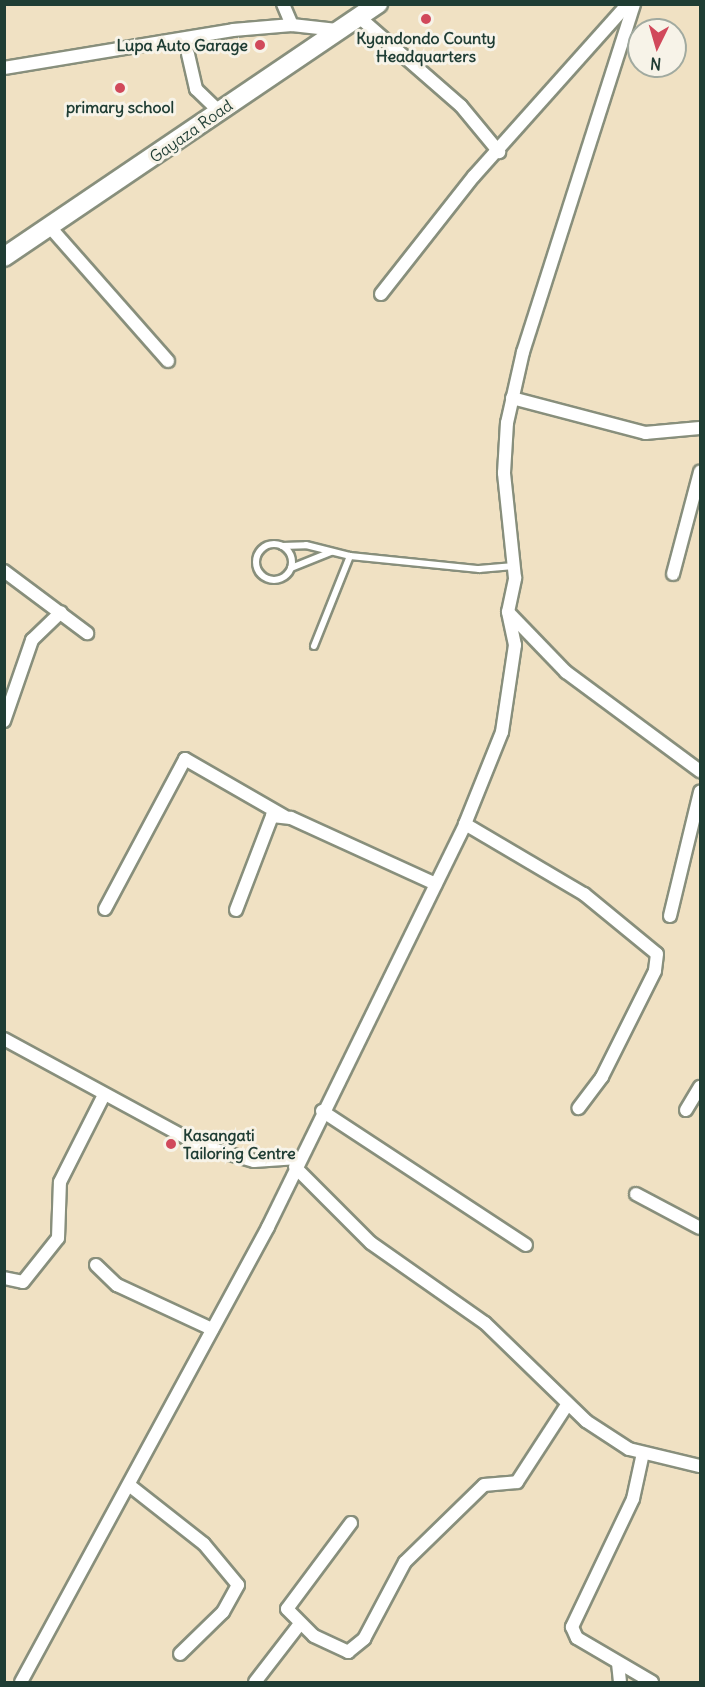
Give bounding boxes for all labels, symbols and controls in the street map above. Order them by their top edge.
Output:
marker: Kyandondo County Headquarters [419,12,433,26]
north arrow [627,18,687,78]
place label: Kyandondo County Headquarters [356,28,496,66]
place label: Lupa Auto Garage [117,35,248,55]
marker: Lupa Auto Garage [253,38,267,52]
text: N [649,53,662,74]
marker: primary school [113,81,127,95]
street label: Gayaza Road [146,95,236,167]
place label: primary school [66,97,174,117]
place label: Kasangati Tailoring Centre [183,1125,296,1163]
marker: Kasangati Tailoring Centre [164,1137,178,1151]

